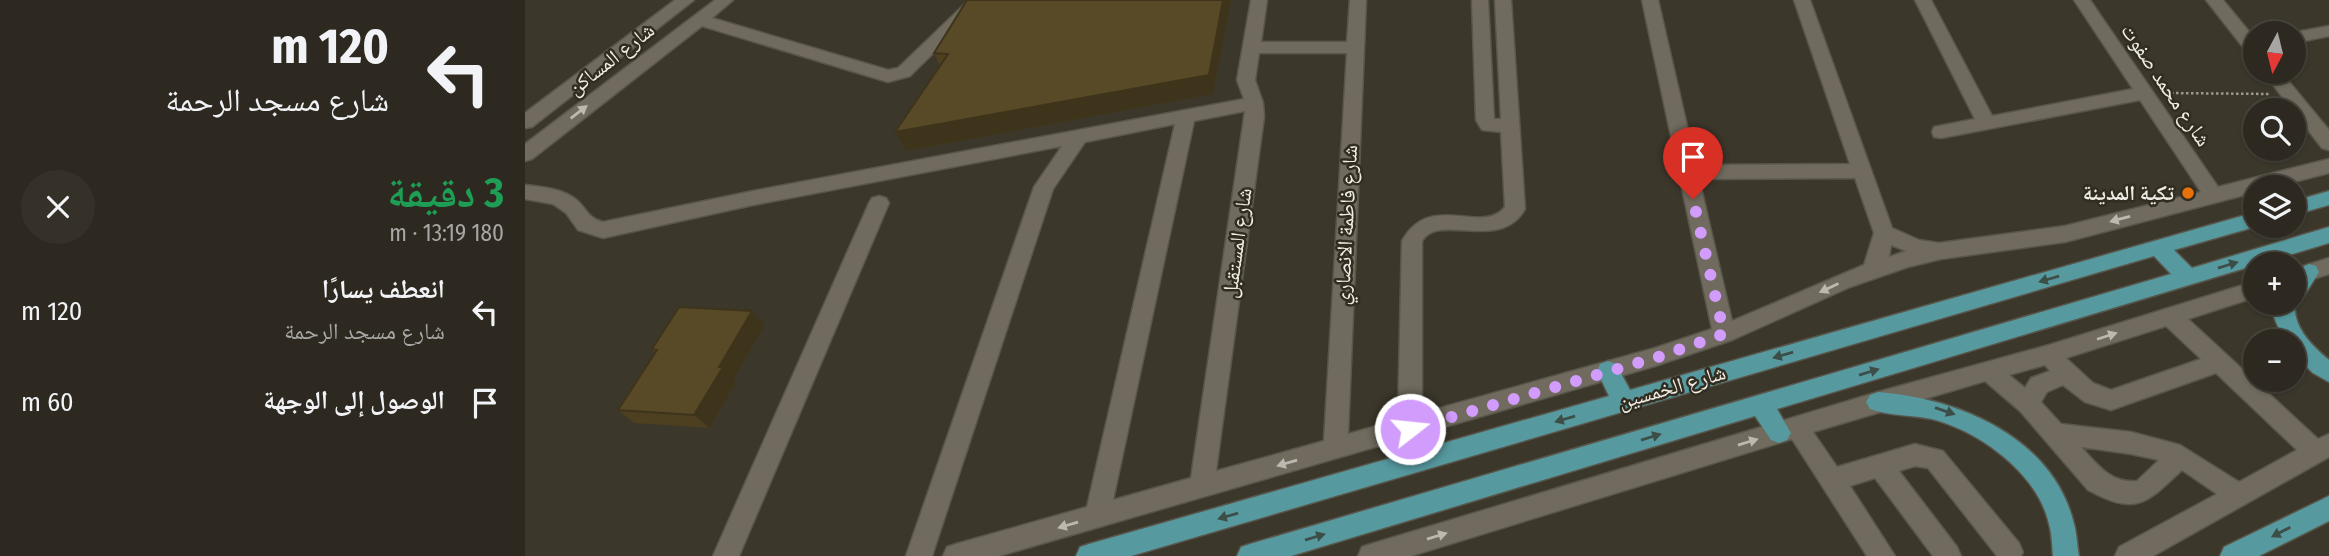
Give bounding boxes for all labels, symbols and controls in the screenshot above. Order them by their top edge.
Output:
text: 120 m [271,17,389,76]
street label: شارع المساكن [562,17,660,101]
street label: شارع محمد صفوت [2115,19,2217,151]
north arrow [2243,21,2307,84]
map controls [2243,21,2306,392]
icon: left [413,28,504,119]
text: شارع مسجد الرحمة [165,81,389,119]
button: search [2243,98,2306,161]
one-way arrow [569,105,587,120]
pin [1663,127,1723,199]
icon: arrive [1674,138,1712,176]
street label: شارع فاطمة الانصاري [1329,144,1367,306]
text: 3 دقيقة [387,168,504,218]
button: close [21,170,95,244]
button: layers [2243,175,2306,238]
place label: تكية المدينة [2083,180,2174,206]
marker: تكية المدينة [2180,185,2196,201]
street label: شارع المستقبل [1216,186,1258,300]
one-way arrow [2109,214,2131,225]
text: 180 m · 13:19 [389,219,504,247]
button: + [2243,252,2306,315]
one-way arrow [2218,260,2239,270]
text: انعطف يسارًا [322,274,445,305]
one-way arrow [2038,274,2059,284]
one-way arrow [1819,283,1839,294]
icon: left [466,293,504,331]
text: 120 m [21,296,82,327]
text: شارع مسجد الرحمة [284,317,445,345]
button: − [2243,329,2306,392]
one-way arrow [2097,330,2118,341]
one-way arrow [1772,351,1793,361]
street label: شارع الخمسين [1615,359,1729,415]
one-way arrow [1859,366,1880,376]
icon: arrive [466,384,504,422]
text: الوصول إلى الوجهة [263,385,445,416]
text: 60 m [21,387,74,418]
position arrow [1373,392,1447,466]
one-way arrow [1934,406,1955,417]
one-way arrow [1554,414,1575,424]
one-way arrow [1640,431,1661,441]
one-way arrow [1738,436,1759,446]
one-way arrow [1276,458,1298,469]
one-way arrow [1218,511,1239,521]
one-way arrow [1057,520,1078,530]
one-way arrow [2271,526,2291,538]
one-way arrow [1305,531,1326,541]
one-way arrow [1426,531,1447,541]

